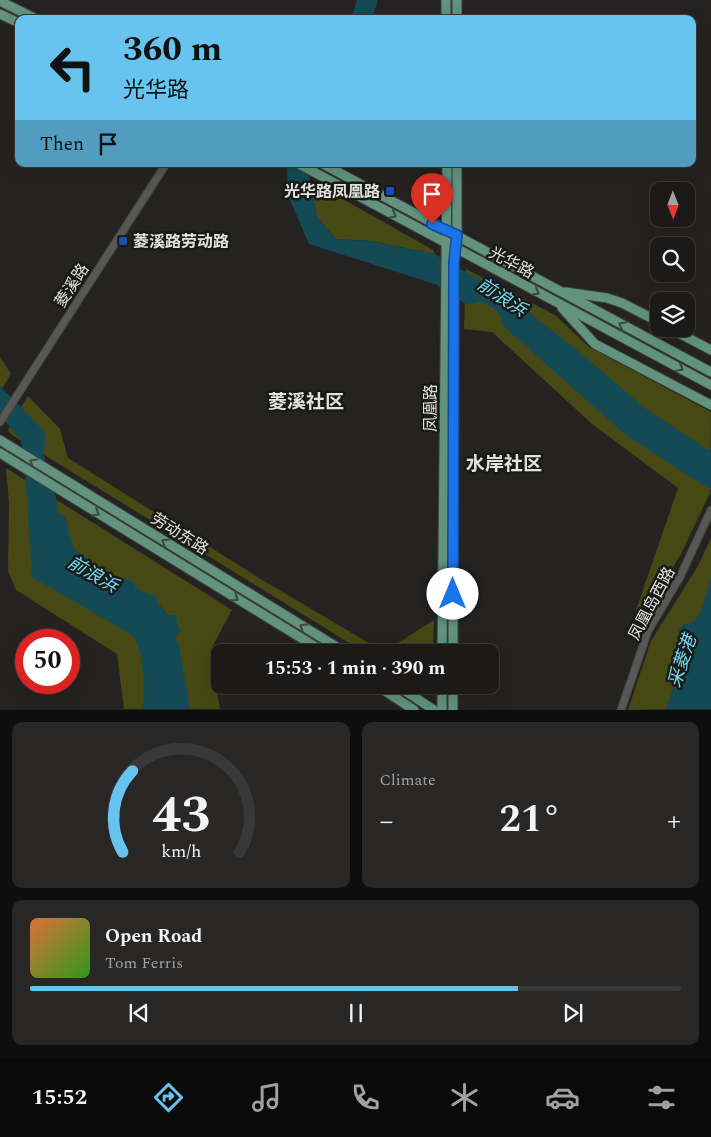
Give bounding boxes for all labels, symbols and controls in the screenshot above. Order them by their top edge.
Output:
text: 360 m [123,23,222,76]
icon: left [40,35,105,100]
text: 光华路 [123,74,189,107]
text: Then [40,130,84,159]
icon: arrive [94,130,122,158]
pin [411,173,453,224]
place label: 光华路凤凰路 [284,180,380,204]
icon: arrive [418,180,446,208]
north arrow [650,182,695,228]
map controls [650,182,695,337]
marker: 光华路凤凰路 [384,185,396,197]
one-way arrow [388,209,397,219]
place label: 菱溪路劳动路 [133,230,229,254]
marker: 菱溪路劳动路 [117,235,129,247]
button: search [650,237,695,282]
street label: 光华路 [485,241,538,285]
street label: 菱溪路 [49,259,95,312]
water label: 前浪浜 [472,271,533,325]
one-way arrow [531,286,540,296]
button: layers [650,292,695,337]
one-way arrow [618,321,627,331]
one-way arrow [674,362,683,372]
street label: 凤凰路 [419,384,443,432]
district label: 菱溪社区 [268,388,344,417]
district label: 水岸社区 [466,450,542,479]
one-way arrow [30,458,39,468]
one-way arrow [91,506,100,516]
street label: 劳动东路 [146,507,213,561]
one-way arrow [161,538,170,548]
water label: 前浪浜 [63,549,125,601]
street label: 凤凰岛西路 [623,563,681,644]
position arrow [426,567,478,619]
one-way arrow [229,591,238,601]
one-way arrow [300,623,309,633]
water label: 采菱港 [661,628,705,691]
speed limit sign: 50 [15,629,80,694]
text: 15:53 · 1 min · 390 m [265,654,445,683]
text: Climate [380,768,436,792]
text: 43 [152,776,210,855]
text: 21° [499,791,561,849]
text: − [380,800,394,843]
text: + [667,800,681,843]
text: km/h [161,838,201,865]
text: Open Road [105,922,202,951]
text: Tom Ferris [105,951,183,975]
icon: previous [125,999,153,1027]
icon: pause [342,999,370,1027]
icon: next [559,999,587,1027]
icon: directions [151,1080,186,1115]
icon: music [249,1080,284,1115]
icon: phone [348,1080,383,1115]
icon: climate [447,1080,482,1115]
icon: car [545,1080,580,1115]
icon: filters [644,1080,679,1115]
text: 15:52 [32,1081,87,1114]

